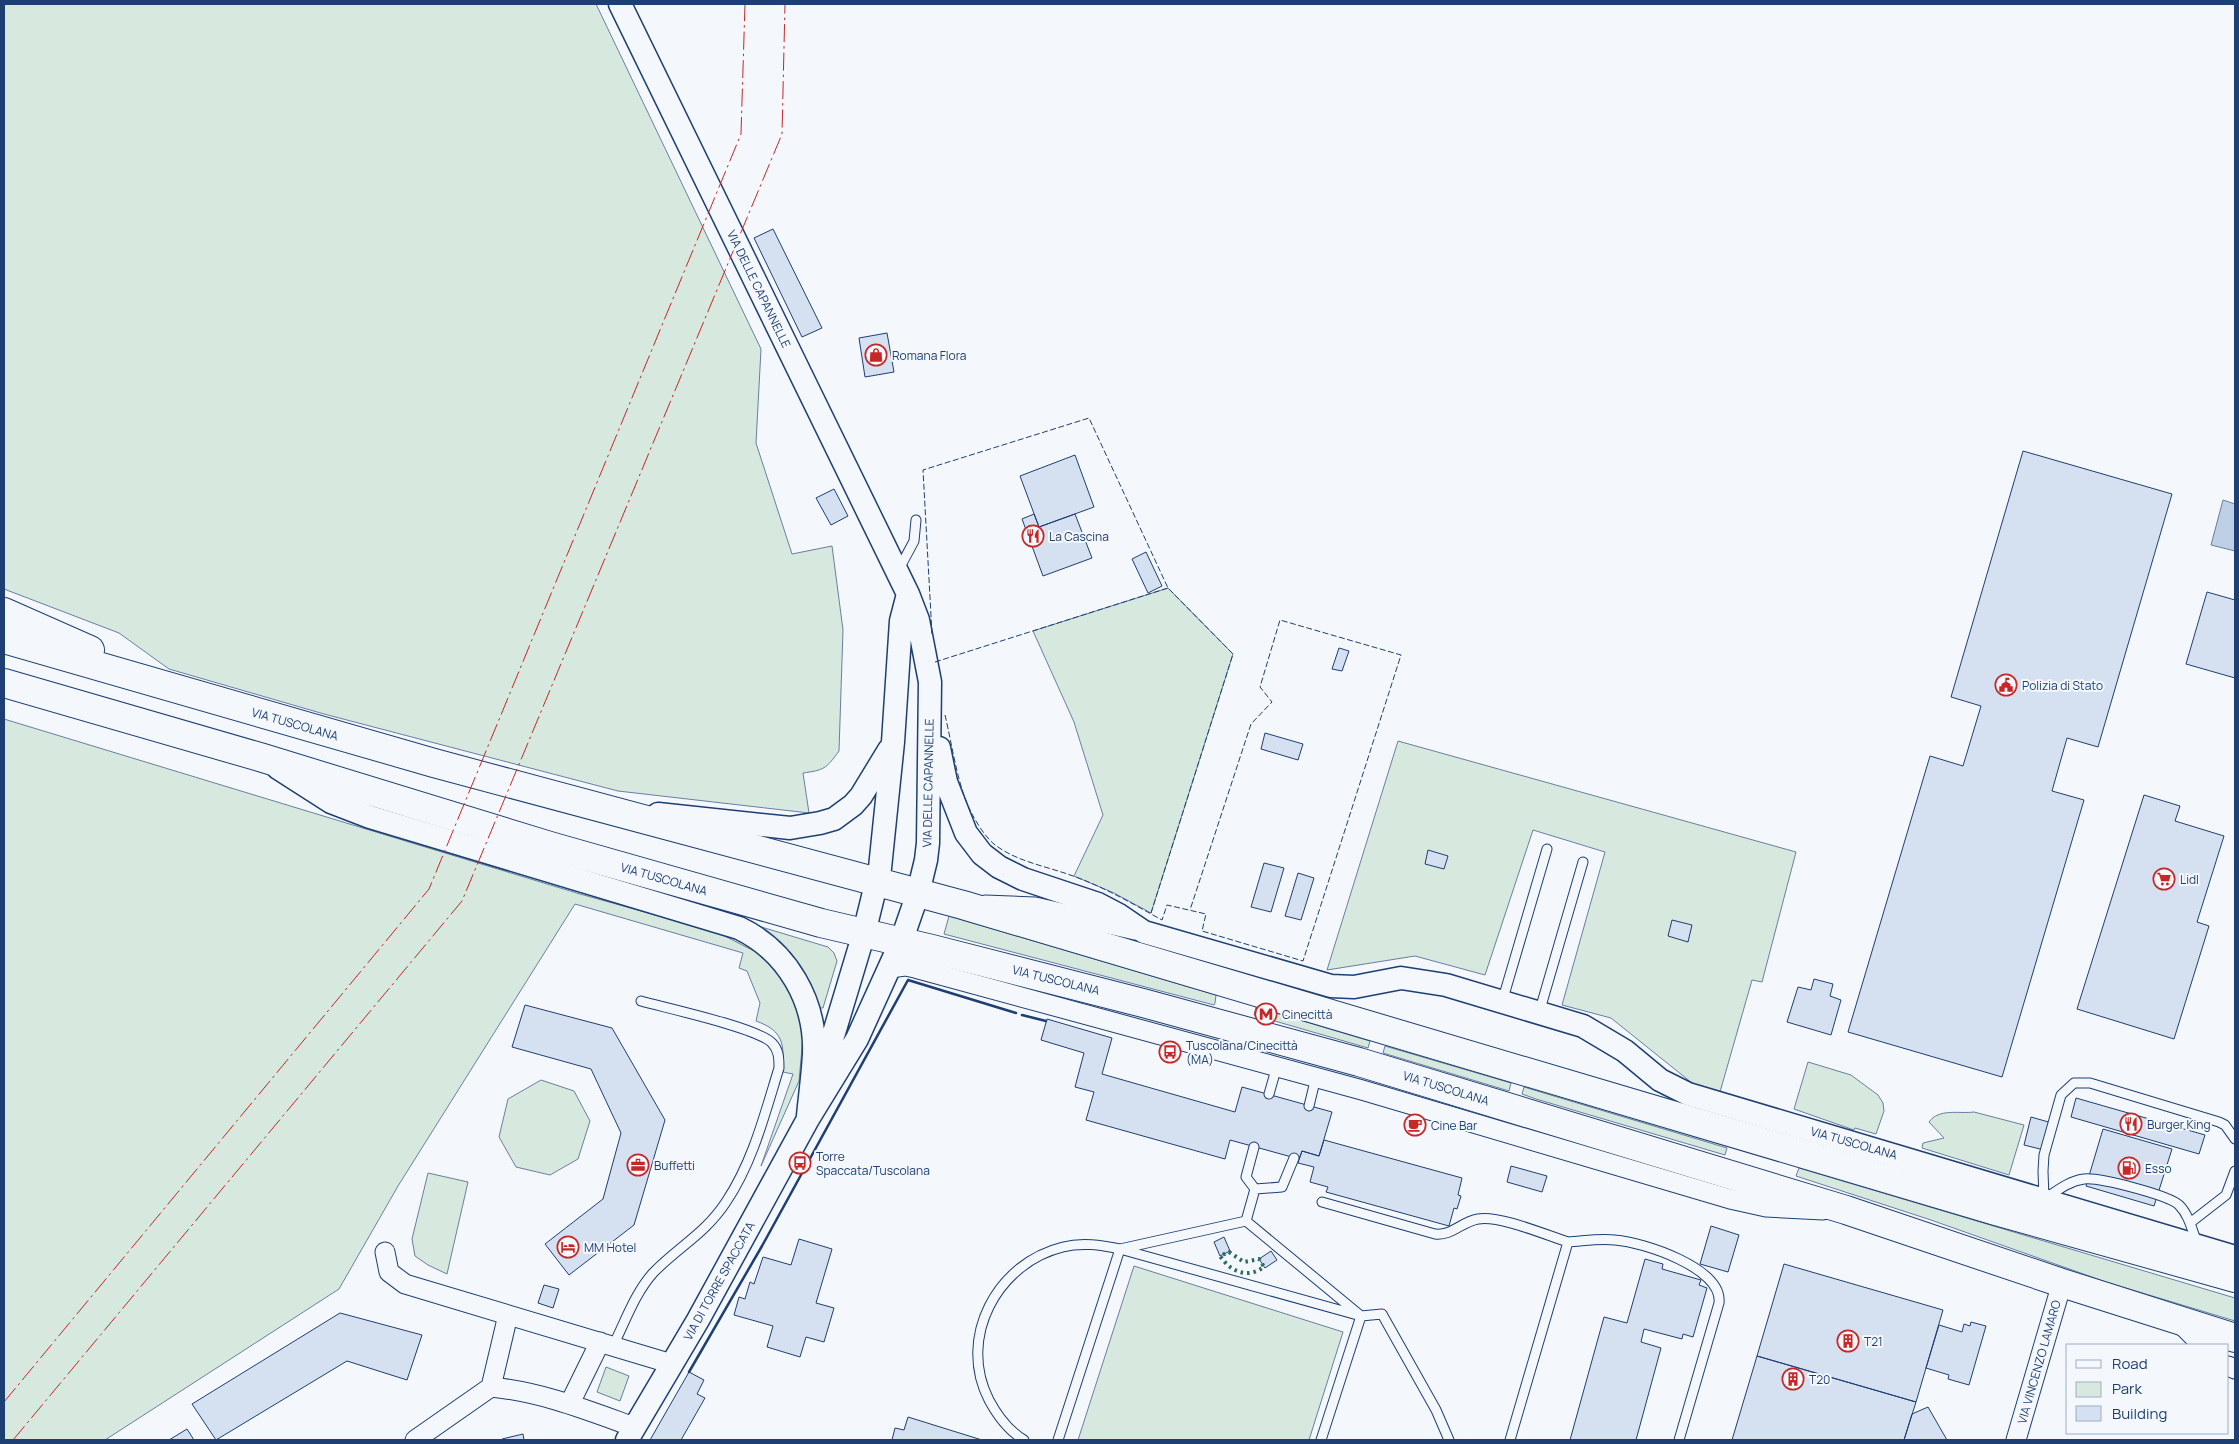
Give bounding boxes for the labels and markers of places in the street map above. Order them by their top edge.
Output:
shop icon: Romana Flora [864,343,888,367]
place label: Romana Flora [892,347,966,364]
restaurant icon: La Cascina [1021,524,1045,548]
place label: La Cascina [1049,528,1109,545]
public building icon: Polizia di Stato [1994,673,2018,697]
place label: Polizia di Stato [2022,677,2103,694]
supermarket icon: Lidl [2152,867,2176,891]
place label: Lidl [2180,871,2199,888]
metro station icon: Cinecittà [1254,1002,1278,1026]
place label: Cinecittà [1282,1006,1332,1023]
place label: Tuscolana/Cinecittà (MA) [1186,1037,1298,1068]
bus stop icon: Tuscolana/Cinecittà (MA) [1158,1040,1182,1064]
restaurant icon: Burger King [2119,1112,2143,1136]
cafe icon: Cine Bar [1403,1113,1427,1137]
place label: Burger King [2147,1116,2211,1133]
place label: Cine Bar [1431,1117,1478,1134]
place label: Torre Spaccata/Tuscolana [816,1148,930,1179]
bus stop icon: Torre Spaccata/Tuscolana [788,1151,812,1175]
office icon: Buffetti [626,1153,650,1177]
fuel station icon: Esso [2117,1156,2141,1180]
place label: Buffetti [654,1157,695,1174]
place label: Esso [2145,1160,2172,1177]
hotel icon: MM Hotel [556,1235,580,1259]
place label: MM Hotel [584,1239,636,1256]
building icon: T21 [1836,1329,1860,1353]
place label: T21 [1864,1333,1883,1350]
building icon: T20 [1781,1367,1805,1391]
place label: T20 [1809,1371,1830,1388]

